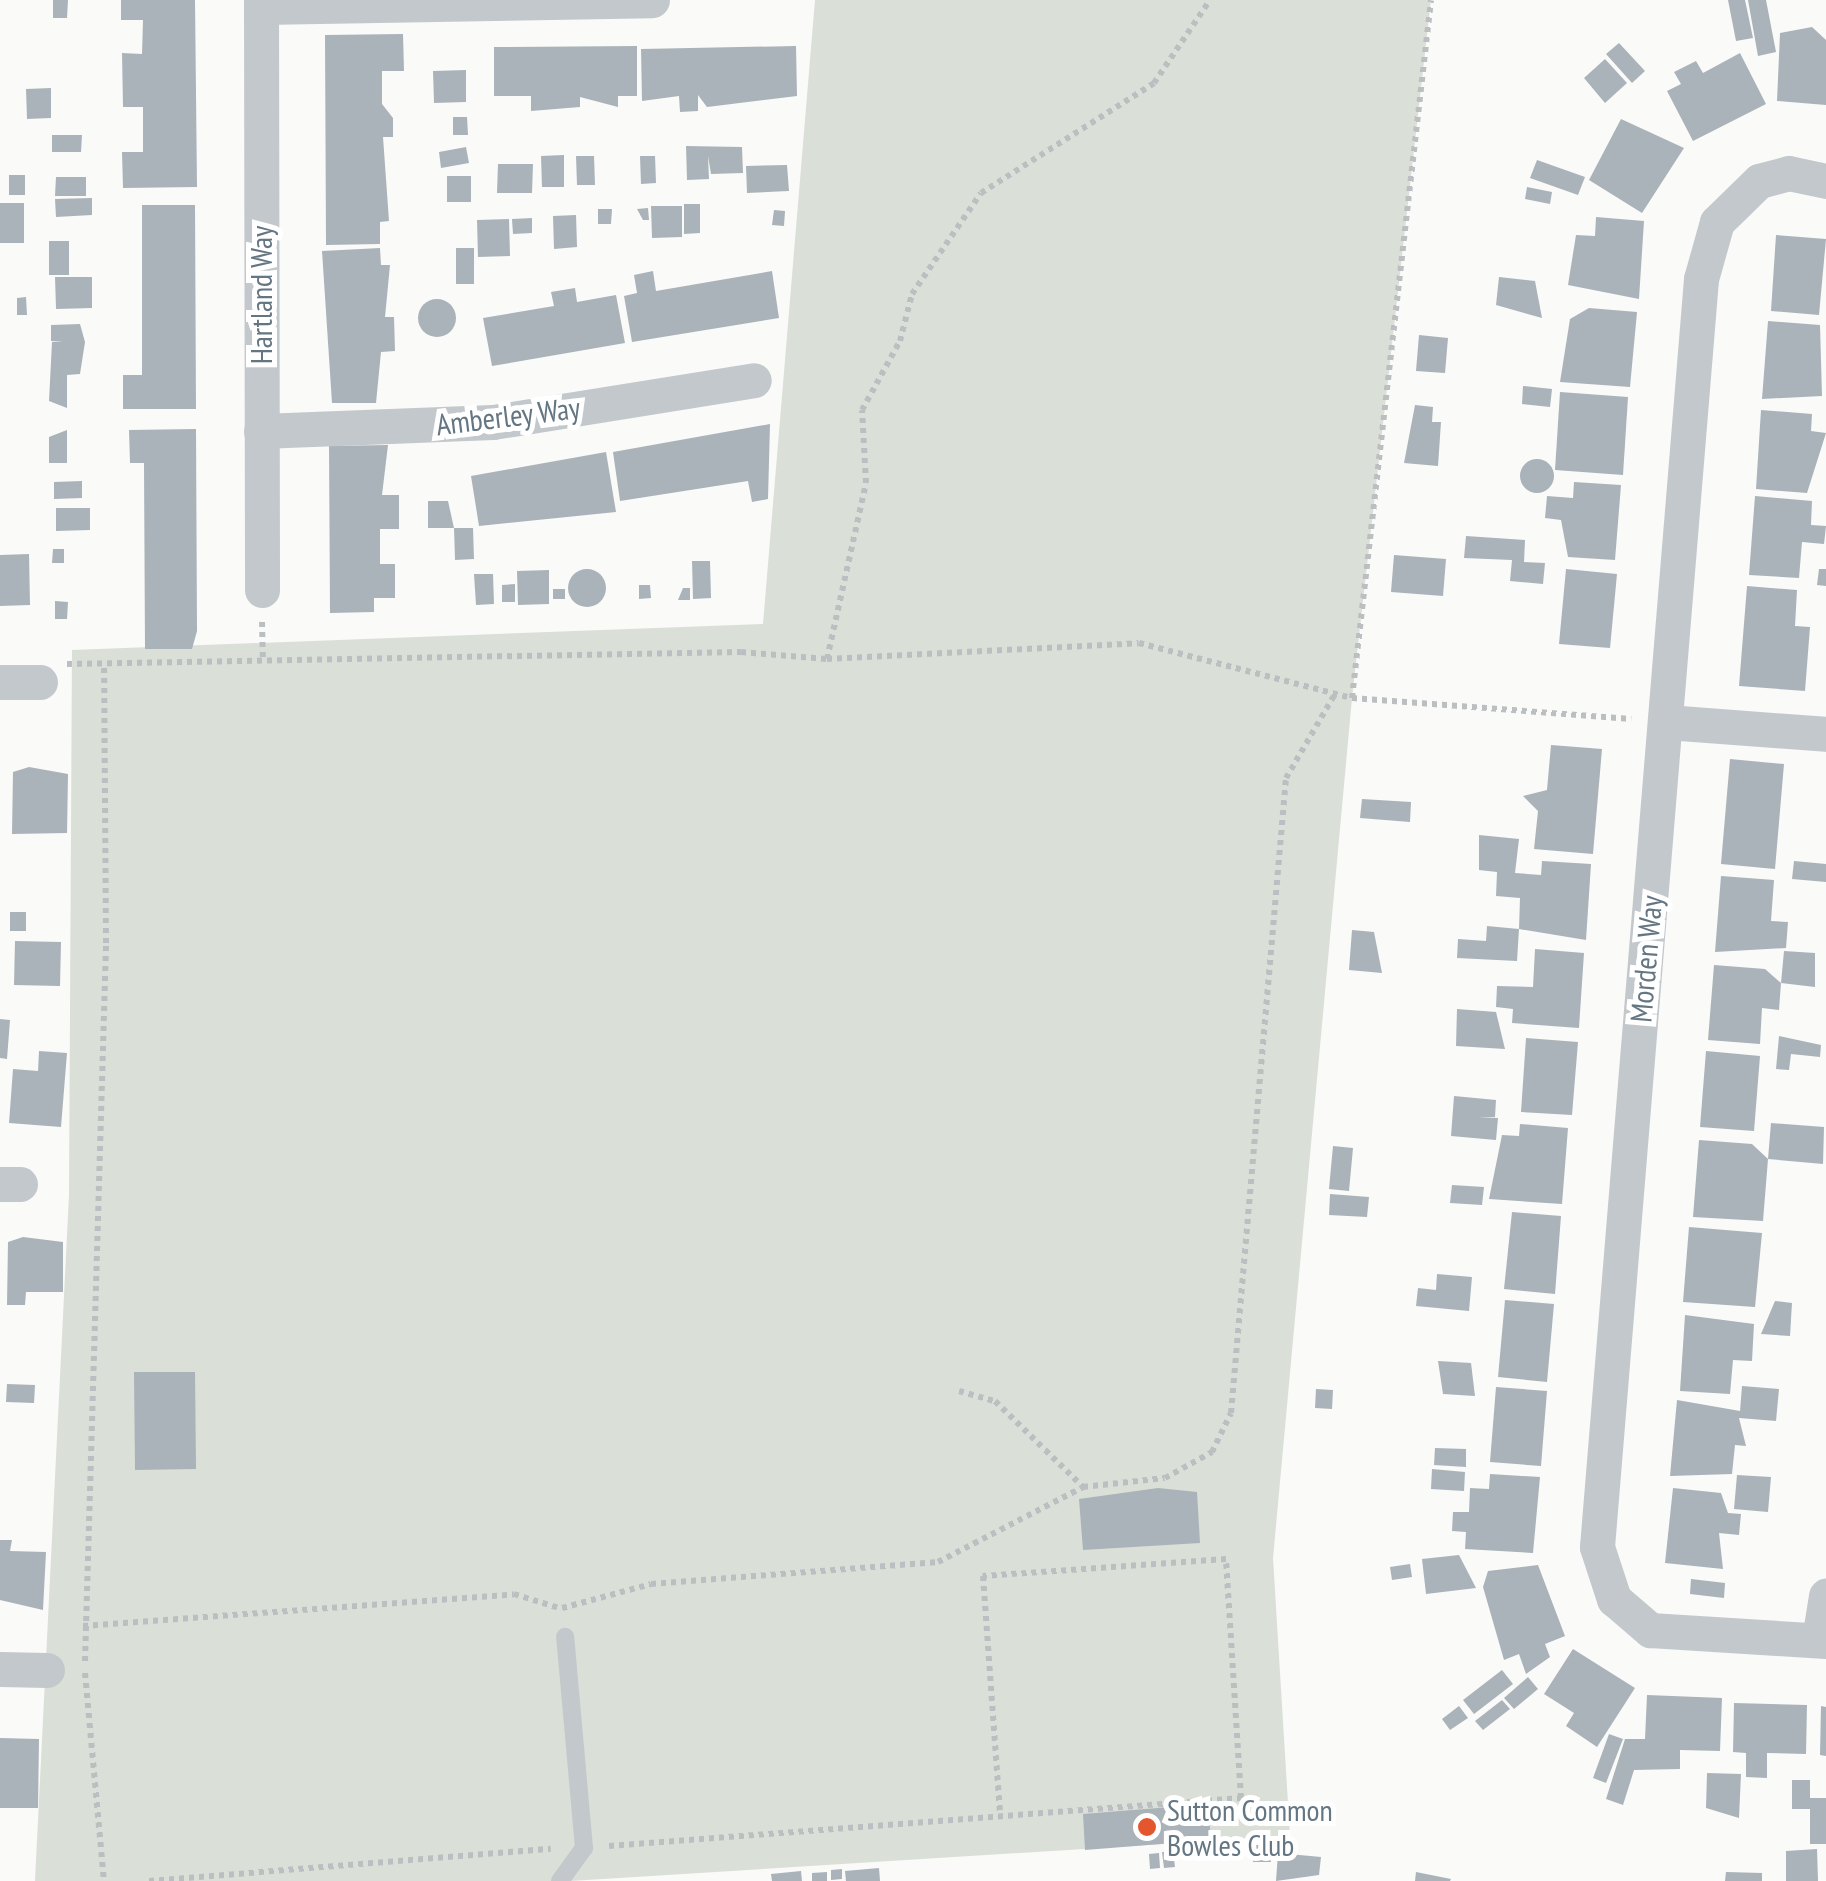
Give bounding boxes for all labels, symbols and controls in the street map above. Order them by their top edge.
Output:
street label: Hartland Way [243,225,279,365]
street label: Amberley Way [433,389,583,443]
street label: Morden Way [1623,894,1669,1024]
place label: Sutton Common Bowles Club [1167,1792,1333,1862]
marker: Sutton Common Bowles Club [1136,1816,1158,1838]

